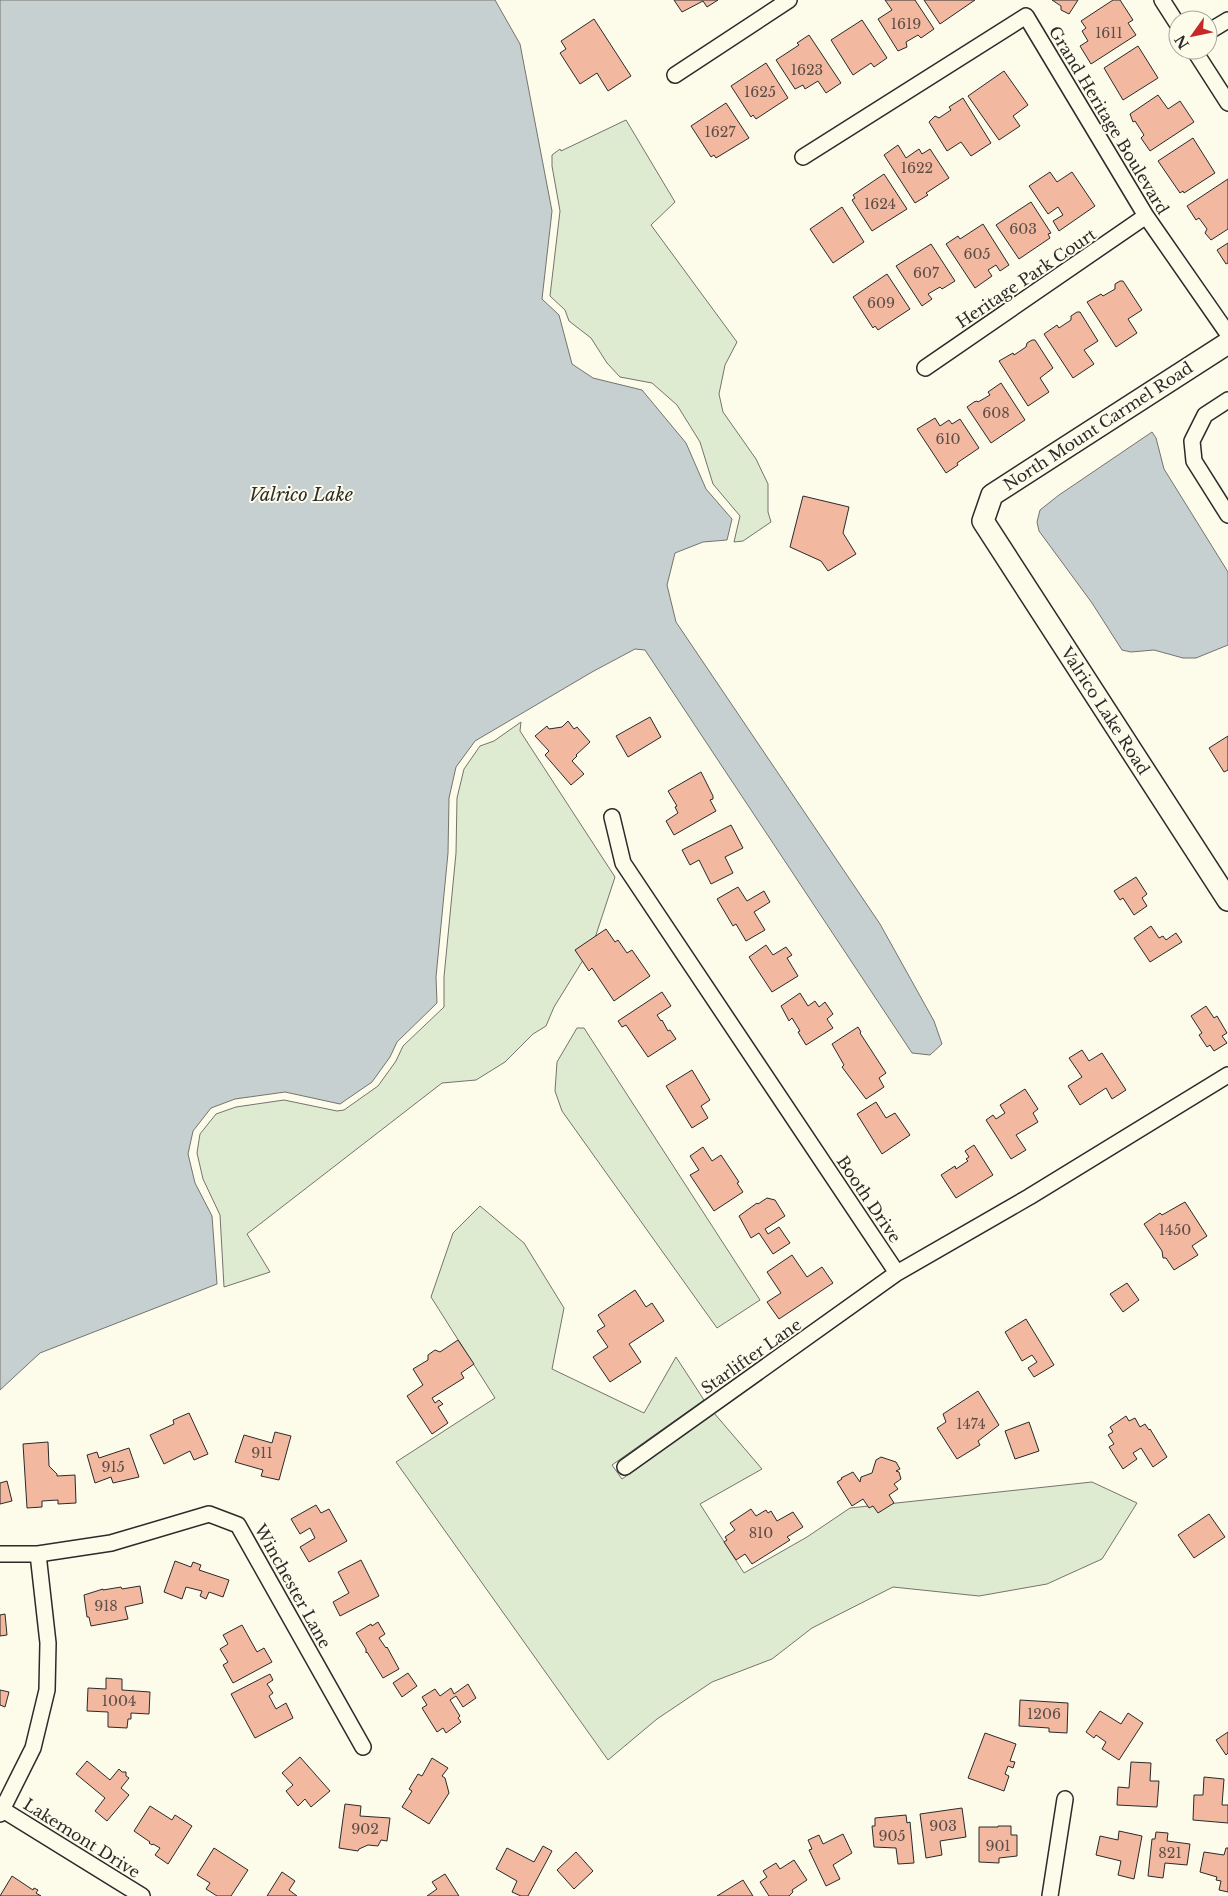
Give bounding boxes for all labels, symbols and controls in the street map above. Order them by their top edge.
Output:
north arrow [1168,10,1218,60]
house number: 1619 [891,15,921,33]
street label: Grand Heritage Boulevard [1045,22,1173,218]
house number: 1611 [1095,24,1123,42]
text: N [1171,32,1193,53]
house number: 1623 [791,61,823,79]
house number: 1625 [744,83,776,101]
house number: 1627 [705,123,736,141]
house number: 1622 [901,159,933,177]
house number: 1624 [864,195,896,213]
house number: 603 [1009,220,1037,238]
street label: Heritage Park Court [952,224,1100,332]
house number: 605 [964,245,991,263]
house number: 607 [913,264,940,282]
house number: 609 [867,294,895,312]
street label: North Mount Carmel Road [1000,357,1197,495]
house number: 608 [982,404,1010,422]
house number: 610 [935,430,961,448]
water label: Valrico Lake [249,484,353,506]
street label: Valrico Lake Road [1056,642,1154,778]
street label: Booth Drive [833,1152,905,1246]
house number: 1450 [1159,1221,1191,1239]
street label: Starlifter Lane [697,1314,805,1398]
house number: 1474 [956,1415,986,1433]
house number: 911 [251,1444,273,1462]
house number: 915 [101,1458,125,1476]
street label: Winchester Lane [250,1520,335,1652]
house number: 810 [749,1524,773,1542]
house number: 918 [94,1597,118,1615]
house number: 1004 [102,1692,136,1710]
house number: 1206 [1027,1705,1061,1723]
street label: Lakemont Drive [20,1794,144,1882]
house number: 903 [929,1817,957,1835]
house number: 902 [351,1820,379,1838]
house number: 905 [879,1827,906,1845]
house number: 901 [985,1837,1011,1855]
house number: 821 [1158,1844,1182,1862]

